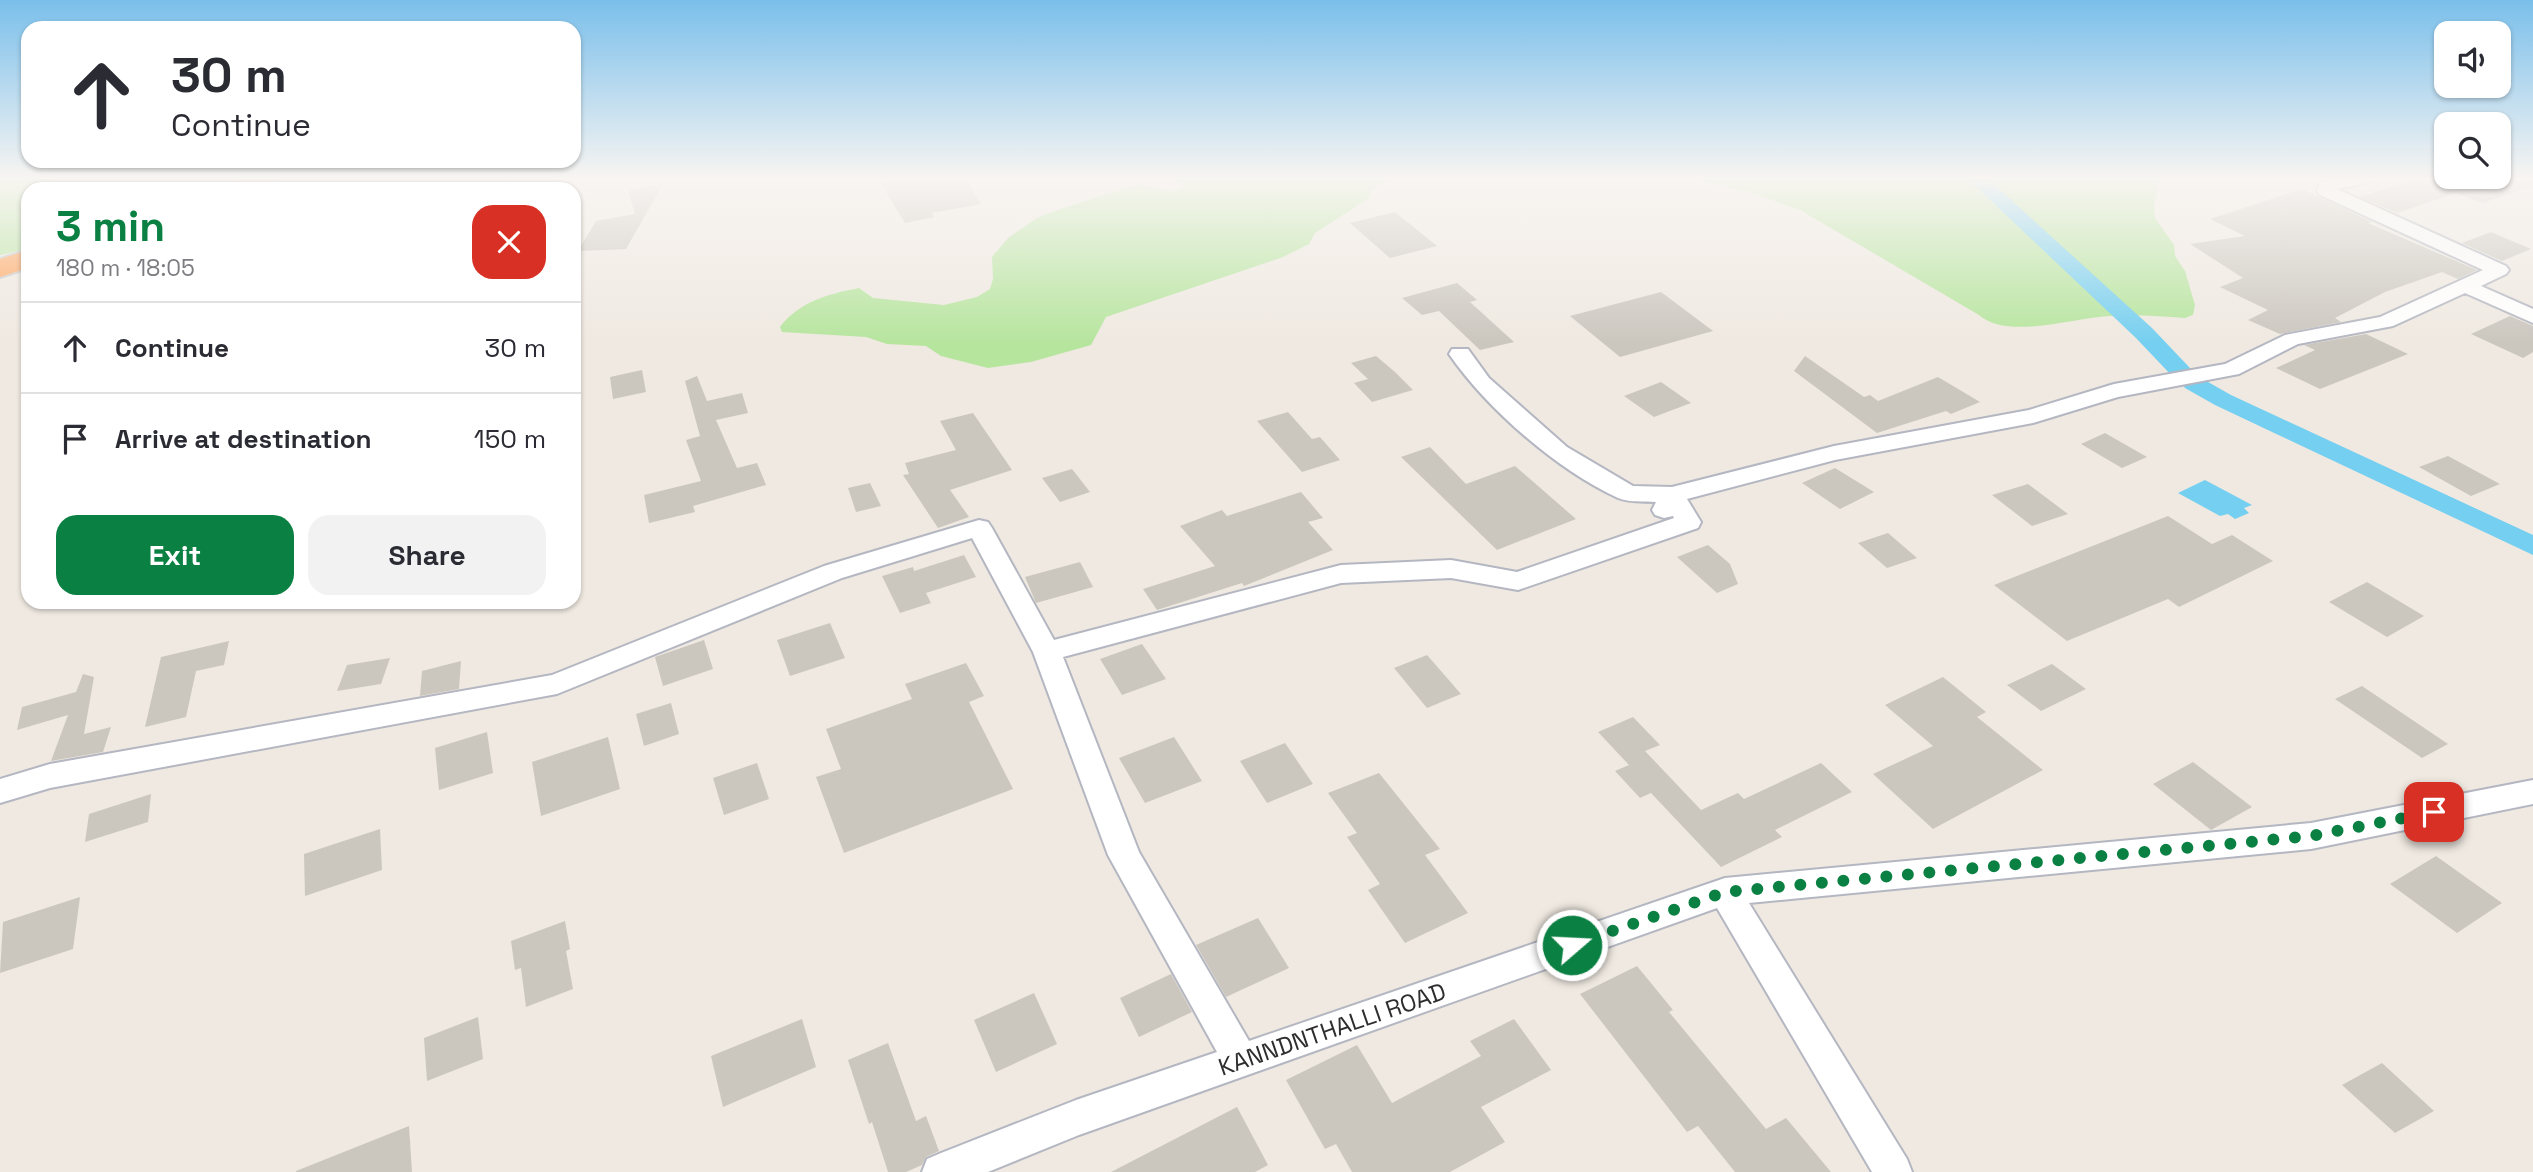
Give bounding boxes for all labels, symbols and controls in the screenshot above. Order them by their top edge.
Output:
map controls [2434,21,2511,189]
button: sound [2434,21,2511,98]
text: 30 m [171,44,287,106]
icon: ahead [56,49,147,140]
text: Continue [171,105,311,145]
button: search [2434,112,2511,189]
text: 3 min [56,200,165,253]
button: close [472,205,546,279]
text: 180 m · 18:05 [56,253,195,283]
icon: ahead [56,329,94,367]
text: Continue [115,331,229,365]
text: 30 m [485,331,546,365]
icon: arrive [56,420,94,458]
text: Arrive at destination [115,422,372,456]
text: 150 m [474,422,546,456]
button: Exit [56,515,294,595]
button: Share [308,515,546,595]
pin [2404,782,2464,842]
icon: arrive [2415,793,2453,831]
position arrow [1535,908,1609,982]
street label: KANNDNTHALLI ROAD [1214,975,1450,1083]

